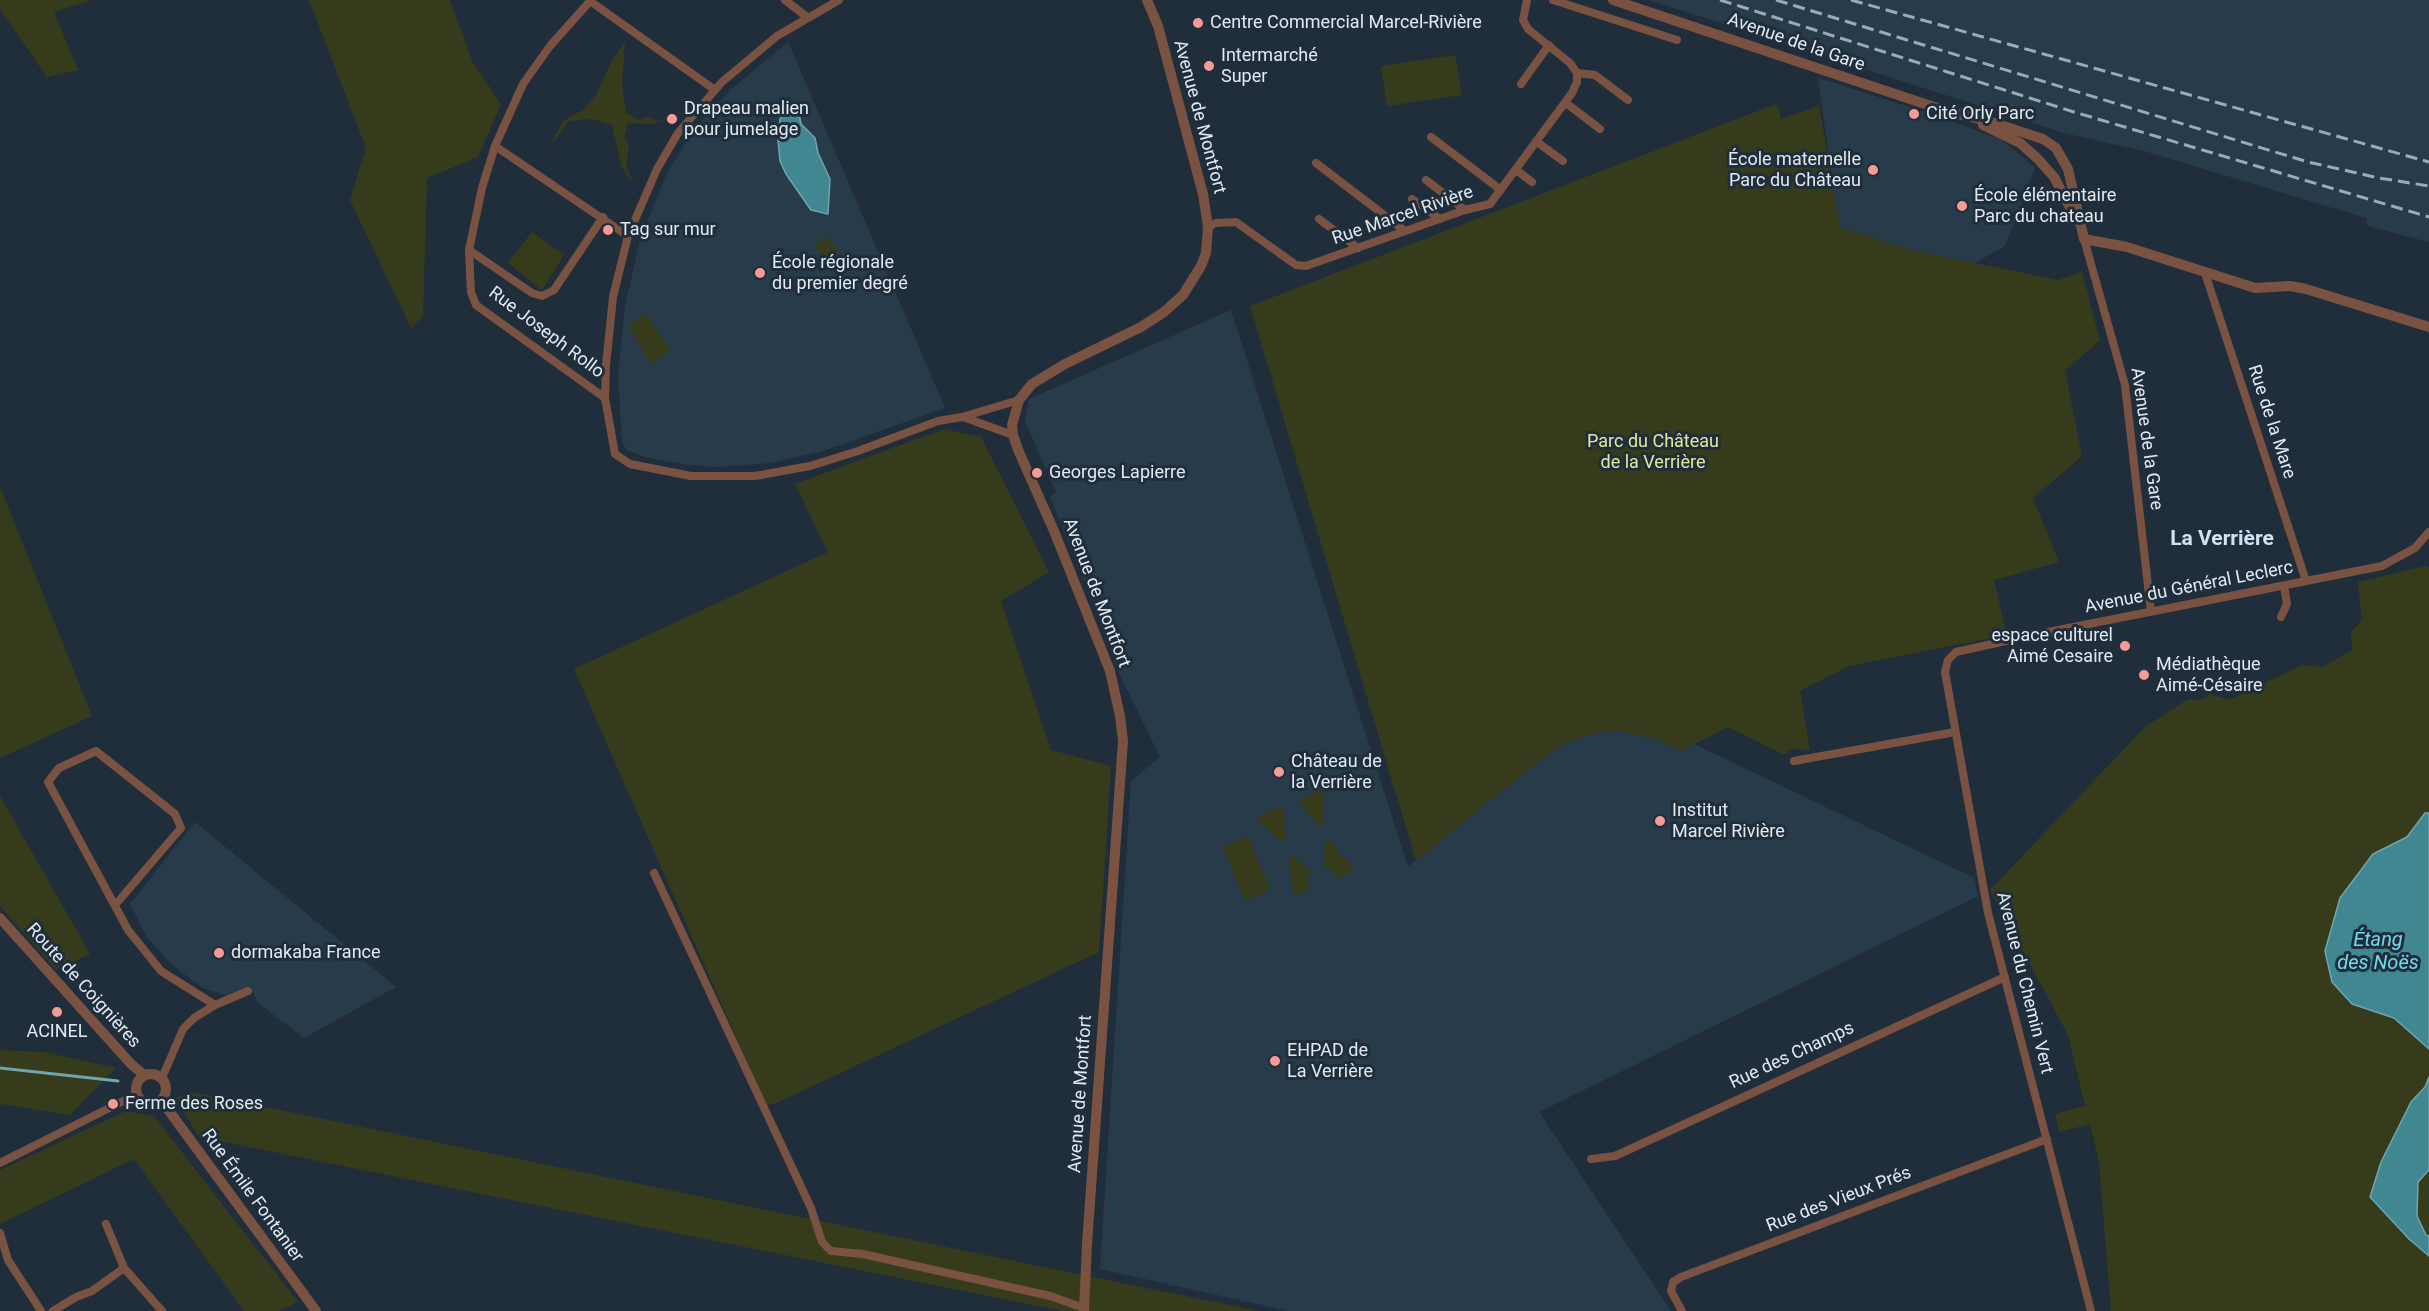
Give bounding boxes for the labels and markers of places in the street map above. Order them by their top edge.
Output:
place label: Centre Commercial Marcel-Rivière [1210,12,1482,34]
marker: Centre Commercial Marcel-Rivière [1191,16,1205,30]
place label: Intermarché Super [1221,45,1318,88]
marker: Intermarché Super [1202,59,1216,73]
place label: Drapeau malien pour jumelage [684,98,809,140]
place label: Cité Orly Parc [1926,103,2034,125]
marker: Cité Orly Parc [1907,107,1921,121]
marker: Drapeau malien pour jumelage [665,112,679,126]
place label: École maternelle Parc du Château [1728,149,1861,192]
marker: École maternelle Parc du Château [1866,163,1880,177]
place label: École élémentaire Parc du chateau [1974,185,2116,228]
marker: École élémentaire Parc du chateau [1955,199,1969,213]
place label: Tag sur mur [620,219,716,241]
marker: Tag sur mur [601,223,615,237]
place label: École régionale du premier degré [772,252,908,294]
marker: École régionale du premier degré [753,266,767,280]
place label: Georges Lapierre [1049,462,1186,484]
marker: Georges Lapierre [1030,466,1044,480]
place label: espace culturel Aimé Cesaire [1991,625,2113,668]
marker: espace culturel Aimé Cesaire [2118,639,2132,653]
place label: Médiathèque Aimé-Césaire [2156,654,2263,696]
marker: Médiathèque Aimé-Césaire [2137,668,2151,682]
place label: Château de la Verrière [1291,751,1382,794]
marker: Château de la Verrière [1272,765,1286,779]
place label: Institut Marcel Rivière [1672,800,1785,842]
marker: Institut Marcel Rivière [1653,814,1667,828]
place label: dormakaba France [231,942,381,964]
marker: dormakaba France [212,946,226,960]
marker: ACINEL [50,1005,64,1019]
place label: ACINEL [26,1021,88,1043]
place label: EHPAD de La Verrière [1287,1040,1373,1082]
marker: EHPAD de La Verrière [1268,1054,1282,1068]
place label: Ferme des Roses [125,1093,263,1115]
marker: Ferme des Roses [106,1097,120,1111]

